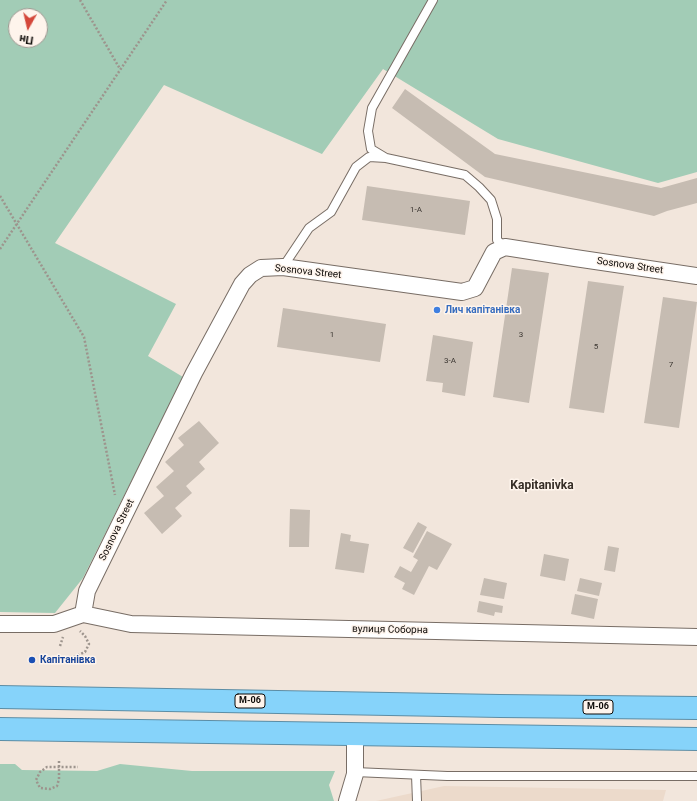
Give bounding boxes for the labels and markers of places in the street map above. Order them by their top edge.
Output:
place label: Лич капітанівка [445,304,520,316]
marker: Лич капітанівка [432,305,442,315]
place label: Капітанівка [40,654,95,666]
marker: Капітанівка [27,655,37,665]

